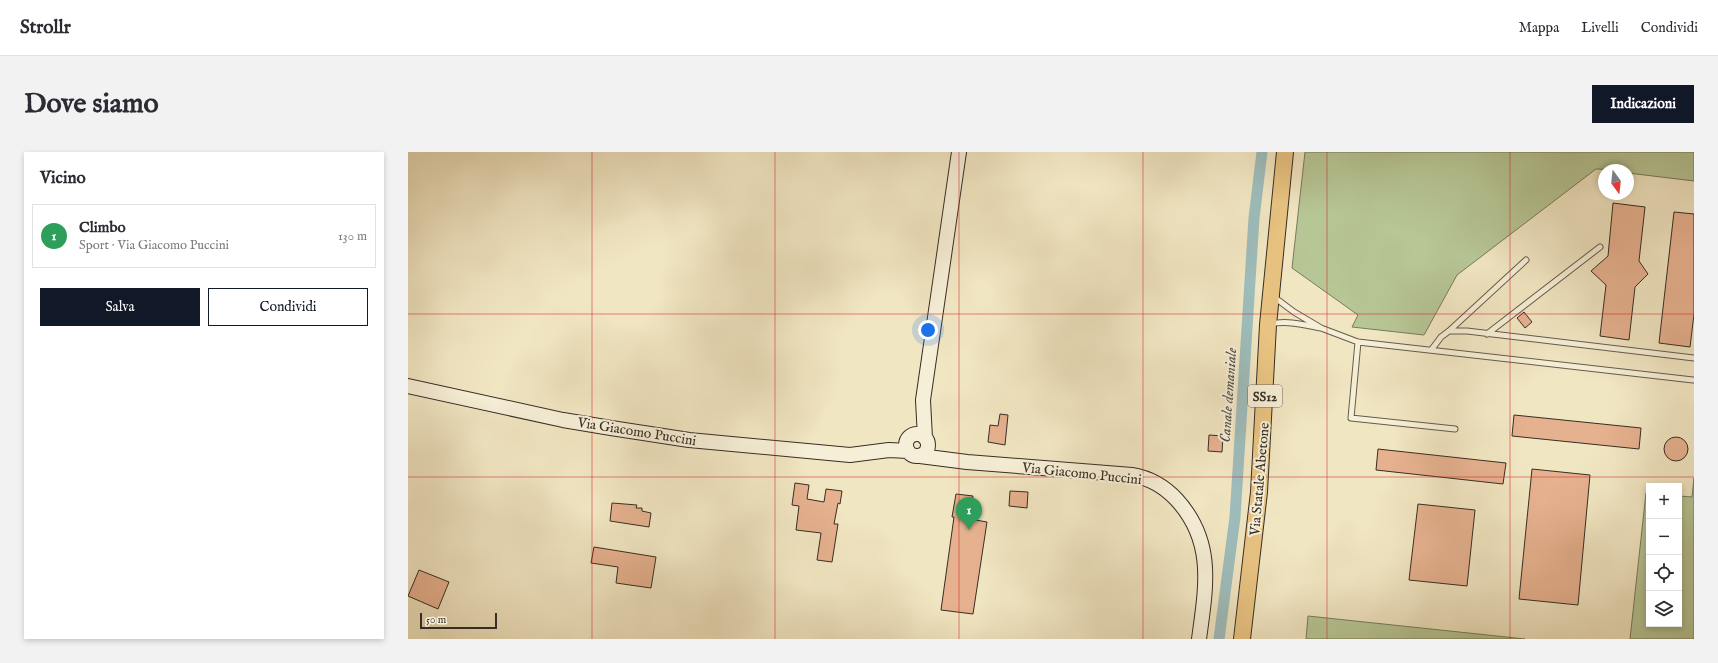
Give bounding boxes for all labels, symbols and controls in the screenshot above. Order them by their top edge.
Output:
text: Strollr [20,16,71,40]
text: Mappa [1519,19,1559,37]
text: Livelli [1581,19,1619,37]
text: Condividi [1641,19,1698,37]
button: Indicazioni [1592,85,1694,123]
text: Dove siamo [24,87,159,122]
north arrow [1598,164,1634,200]
text: Vicino [40,168,86,189]
text: Climbo [79,218,126,237]
text: 1 [52,228,56,245]
text: 130 m [338,228,367,245]
text: Sport · Via Giacomo Puccini [79,237,229,254]
button: Salva [40,288,200,326]
button: Condividi [208,288,368,326]
your location [918,320,938,340]
water label: Canale demaniale [1216,347,1241,443]
road number: SS12 [1248,385,1282,407]
street label: Via Giacomo Puccini [575,414,698,450]
street label: Via Statale Abetone [1246,421,1274,537]
street label: Via Giacomo Puccini [1020,459,1143,489]
map controls [1646,483,1682,627]
button: + [1646,483,1682,519]
pin: 1 [956,497,982,530]
button: − [1646,519,1682,555]
button: locate [1646,555,1682,591]
button: layers [1646,591,1682,627]
scale bar [420,611,497,630]
text: 50 m [426,613,446,627]

